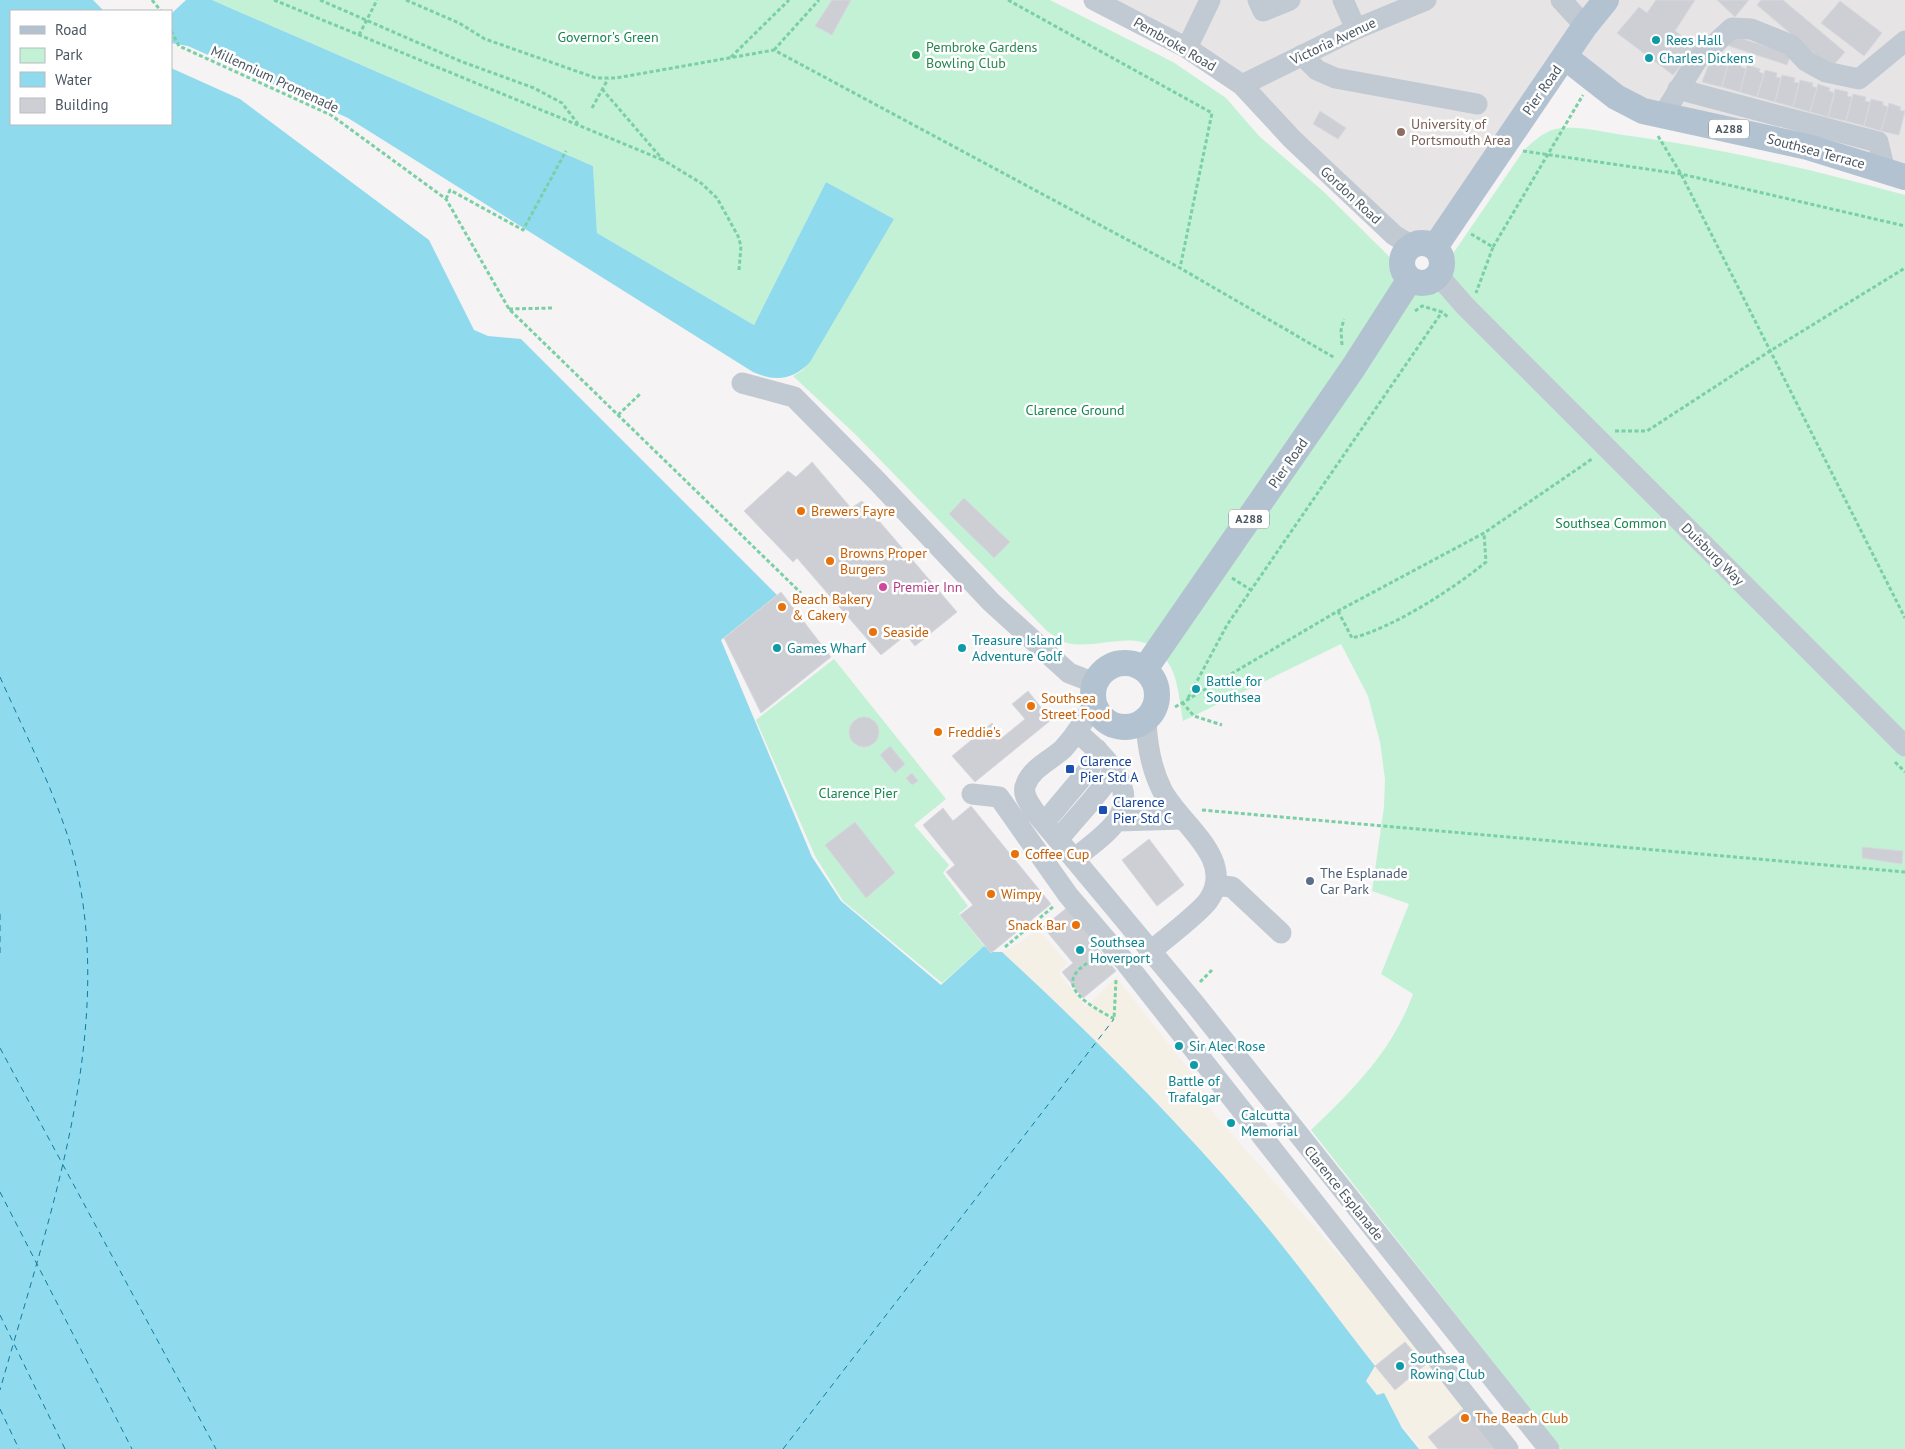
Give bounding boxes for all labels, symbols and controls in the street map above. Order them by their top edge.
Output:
legend [10,10,172,125]
street label: Pembroke Road [1130,13,1220,75]
street label: Victoria Avenue [1286,13,1379,69]
text: Road [55,20,87,39]
park label: Governor's Green [557,28,659,46]
place label: Rees Hall [1666,31,1722,49]
marker: Rees Hall [1650,34,1662,46]
place label: Pembroke Gardens Bowling Club [926,38,1038,72]
street label: Millennium Promenade [208,41,342,117]
text: Park [55,45,83,64]
marker: Pembroke Gardens Bowling Club [910,49,922,61]
place label: Charles Dickens [1659,49,1754,67]
marker: Charles Dickens [1643,52,1655,64]
street label: Pier Road [1518,62,1566,118]
text: Water [55,70,92,89]
text: Building [55,95,109,114]
place label: University of Portsmouth Area [1411,115,1511,149]
road number: A288 [1709,120,1749,138]
marker: University of Portsmouth Area [1395,126,1407,138]
street label: Southsea Terrace [1765,129,1867,173]
street label: Gordon Road [1317,162,1385,228]
park label: Clarence Ground [1026,401,1124,419]
street label: Pier Road [1264,435,1312,491]
place label: Brewers Fayre [811,502,895,520]
marker: Brewers Fayre [795,505,807,517]
road number: A288 [1229,509,1269,528]
park label: Southsea Common [1555,514,1667,532]
street label: Duisburg Way [1678,519,1749,590]
place label: Browns Proper Burgers [840,544,927,578]
marker: Browns Proper Burgers [824,555,836,567]
place label: Premier Inn [893,578,962,596]
marker: Premier Inn [877,581,889,593]
place label: Beach Bakery & Cakery [792,590,872,624]
marker: Beach Bakery & Cakery [776,601,788,613]
place label: Seaside [883,623,929,641]
marker: Seaside [867,626,879,638]
place label: Treasure Island Adventure Golf [972,631,1062,665]
place label: Games Wharf [787,639,866,657]
marker: Games Wharf [771,642,783,654]
marker: Treasure Island Adventure Golf [956,642,968,654]
place label: Battle for Southsea [1206,672,1262,706]
marker: Battle for Southsea [1190,683,1202,695]
place label: Southsea Street Food [1041,689,1110,723]
marker: Southsea Street Food [1025,700,1037,712]
place label: Freddie's [948,723,1001,741]
marker: Freddie's [932,726,944,738]
place label: Clarence Pier Std A [1080,752,1139,786]
marker: Clarence Pier Std A [1064,763,1076,775]
park label: Clarence Pier [819,784,898,802]
place label: Clarence Pier Std C [1113,793,1172,827]
marker: Clarence Pier Std C [1097,804,1109,816]
place label: Coffee Cup [1025,845,1089,863]
marker: Coffee Cup [1009,848,1021,860]
place label: The Esplanade Car Park [1320,864,1408,898]
marker: The Esplanade Car Park [1304,875,1316,887]
place label: Wimpy [1001,885,1042,903]
marker: Wimpy [985,888,997,900]
place label: Snack Bar [1008,916,1066,934]
marker: Snack Bar [1070,919,1082,931]
place label: Southsea Hoverport [1090,933,1150,967]
marker: Southsea Hoverport [1074,944,1086,956]
place label: Sir Alec Rose [1189,1037,1265,1055]
marker: Sir Alec Rose [1173,1040,1185,1052]
marker: Battle of Trafalgar [1188,1059,1200,1071]
place label: Battle of Trafalgar [1168,1072,1221,1106]
place label: Calcutta Memorial [1241,1106,1298,1140]
marker: Calcutta Memorial [1225,1117,1237,1129]
street label: Clarence Esplanade [1300,1142,1388,1244]
place label: Southsea Rowing Club [1410,1349,1485,1383]
marker: Southsea Rowing Club [1394,1360,1406,1372]
place label: The Beach Club [1475,1409,1568,1427]
marker: The Beach Club [1459,1412,1471,1424]

